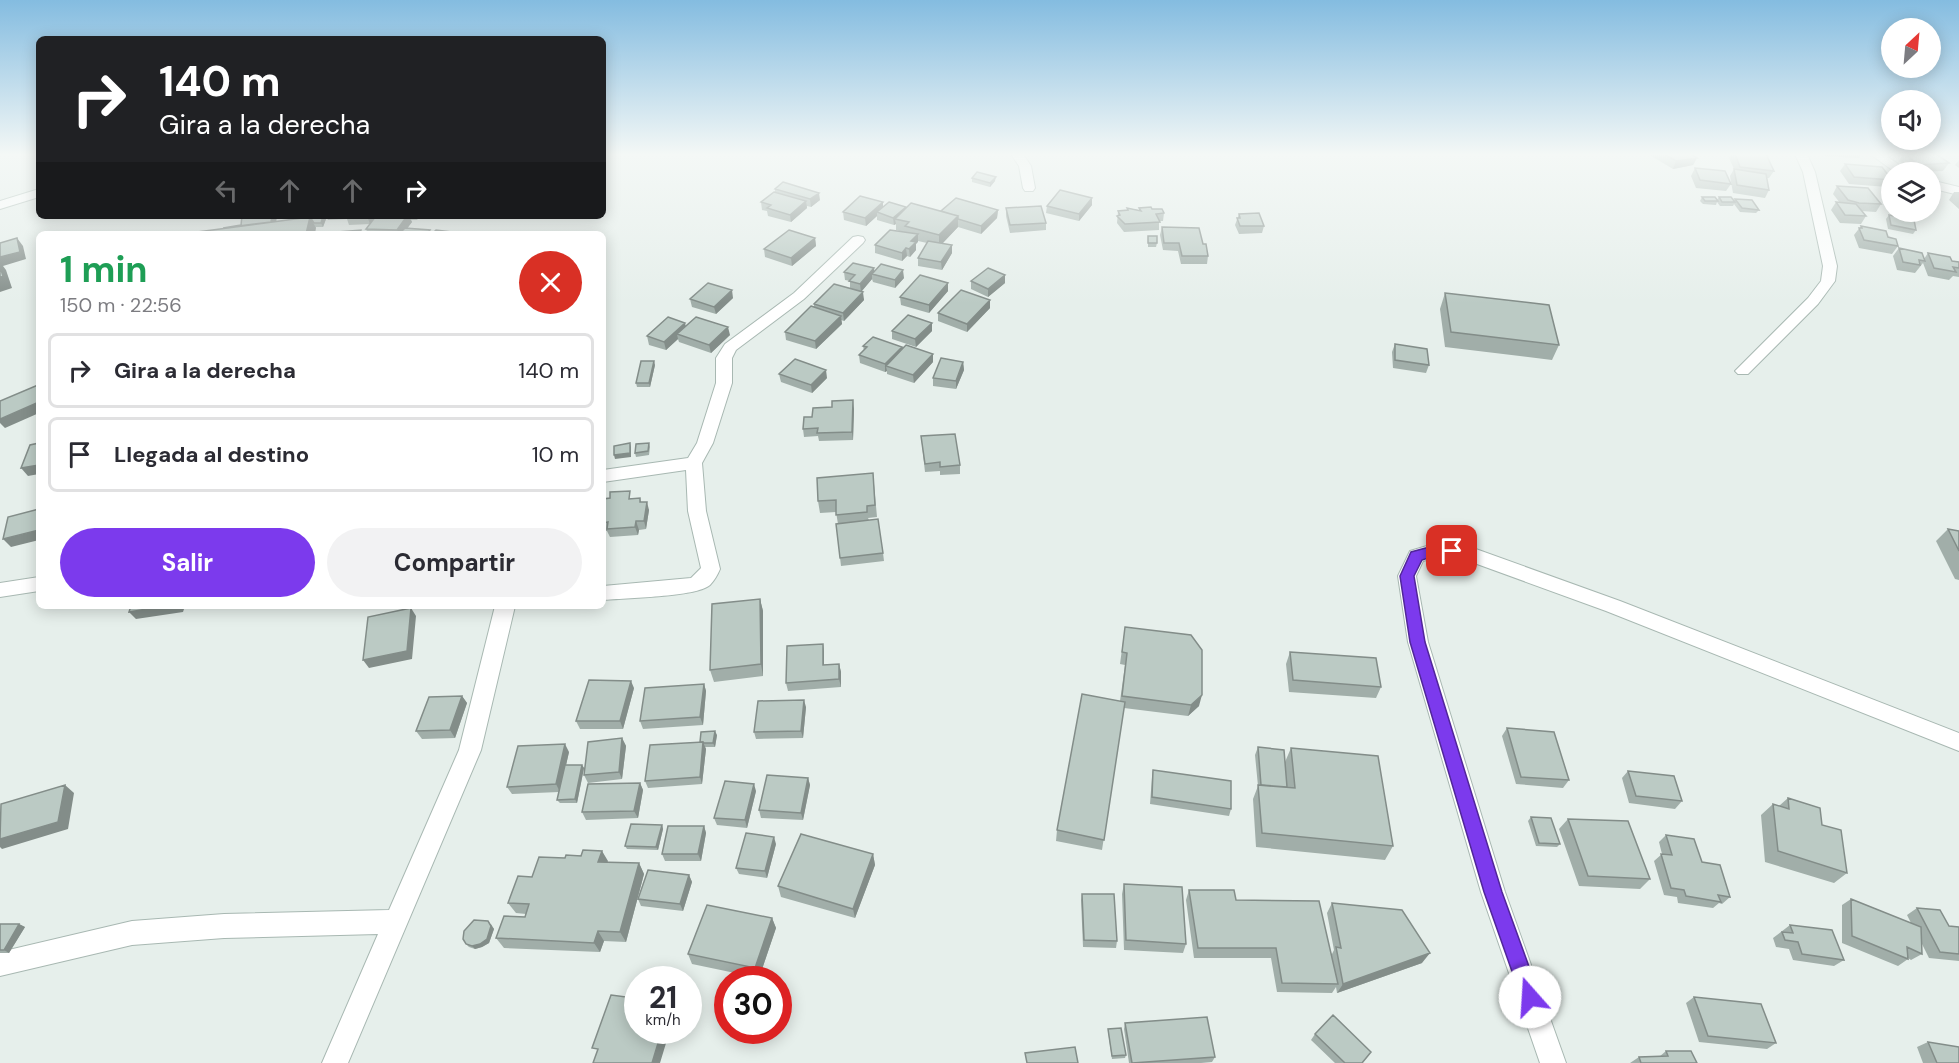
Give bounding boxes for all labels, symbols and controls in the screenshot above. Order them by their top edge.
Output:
north arrow [1881,18,1941,78]
map controls [1881,18,1941,222]
text: 140 m [159,54,281,109]
icon: right [60,60,138,138]
button: sound [1881,90,1941,150]
text: Gira a la derecha [159,107,370,142]
button: layers [1881,162,1941,222]
icon: left [210,174,243,207]
icon: ahead [273,174,306,207]
icon: ahead [336,174,369,207]
icon: right [399,174,432,207]
text: 1 min [60,246,148,293]
button: close [519,251,582,314]
text: 150 m · 22:56 [60,292,182,318]
icon: right [63,354,96,387]
text: Gira a la derecha [114,356,296,385]
text: 140 m [518,356,579,385]
icon: arrive [63,438,96,471]
text: Llegada al destino [114,440,309,469]
text: 10 m [532,440,579,469]
pin [1426,525,1477,576]
button: Salir [60,528,315,597]
button: Compartir [327,528,582,597]
icon: arrive [1435,534,1468,567]
position arrow [1498,965,1562,1029]
speed limit sign: 30 [714,966,792,1044]
text: 21 [649,978,677,1017]
text: km/h [645,1010,681,1030]

